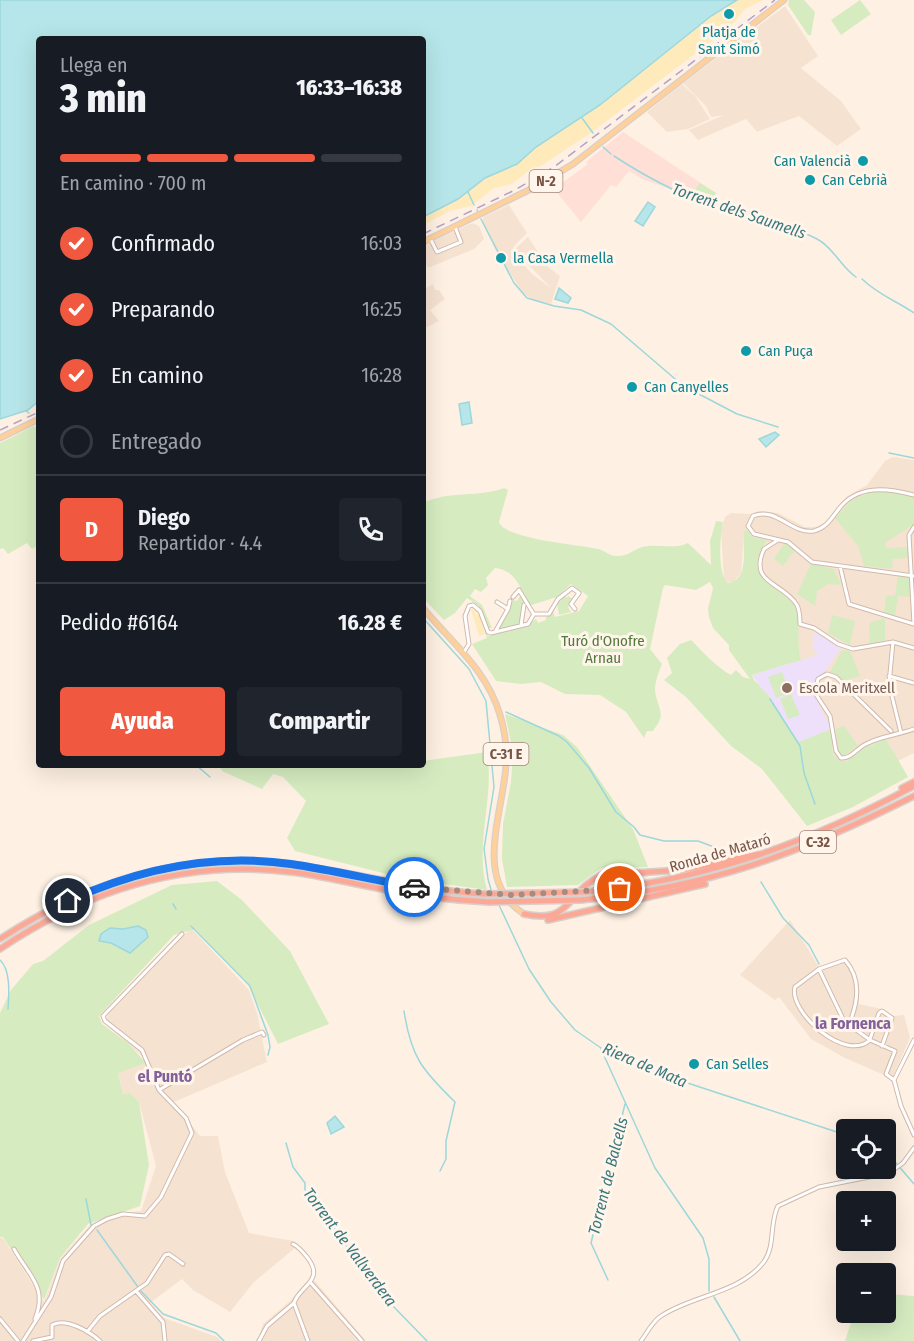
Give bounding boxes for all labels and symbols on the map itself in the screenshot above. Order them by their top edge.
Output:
marker: Platja de Sant Simó [722,7,736,21]
place label: Platja de Sant Simó [698,23,760,58]
place label: Can Valencià [774,152,851,170]
marker: Can Valencià [856,154,870,168]
road number: N-2 [530,170,562,192]
place label: Can Cebrià [822,171,887,189]
marker: Can Cebrià [803,173,817,187]
water label: Torrent dels Saumells [669,179,809,243]
place label: la Casa Vermella [513,249,614,267]
marker: la Casa Vermella [494,251,508,265]
place label: Can Puça [758,342,813,360]
marker: Can Puça [739,344,753,358]
place label: Can Canyelles [644,378,729,396]
marker: Can Canyelles [625,380,639,394]
park label: Turó d'Onofre Arnau [561,632,645,667]
place label: Escola Meritxell [799,679,895,697]
marker: Escola Meritxell [780,681,794,695]
road number: C-31 E [484,743,528,765]
street label: Ronda de Mataró [667,830,773,876]
road number: C-32 [800,831,836,853]
courier [384,857,444,917]
pin [594,863,645,914]
pin [42,875,93,926]
district label: la Fornenca [815,1014,891,1033]
water label: Riera de Mata [600,1039,690,1091]
place label: Can Selles [706,1055,769,1073]
marker: Can Selles [687,1057,701,1071]
district label: el Puntó [138,1067,193,1086]
water label: Torrent de Balcells [584,1115,632,1237]
water label: Torrent de Vallverdera [299,1184,401,1310]

